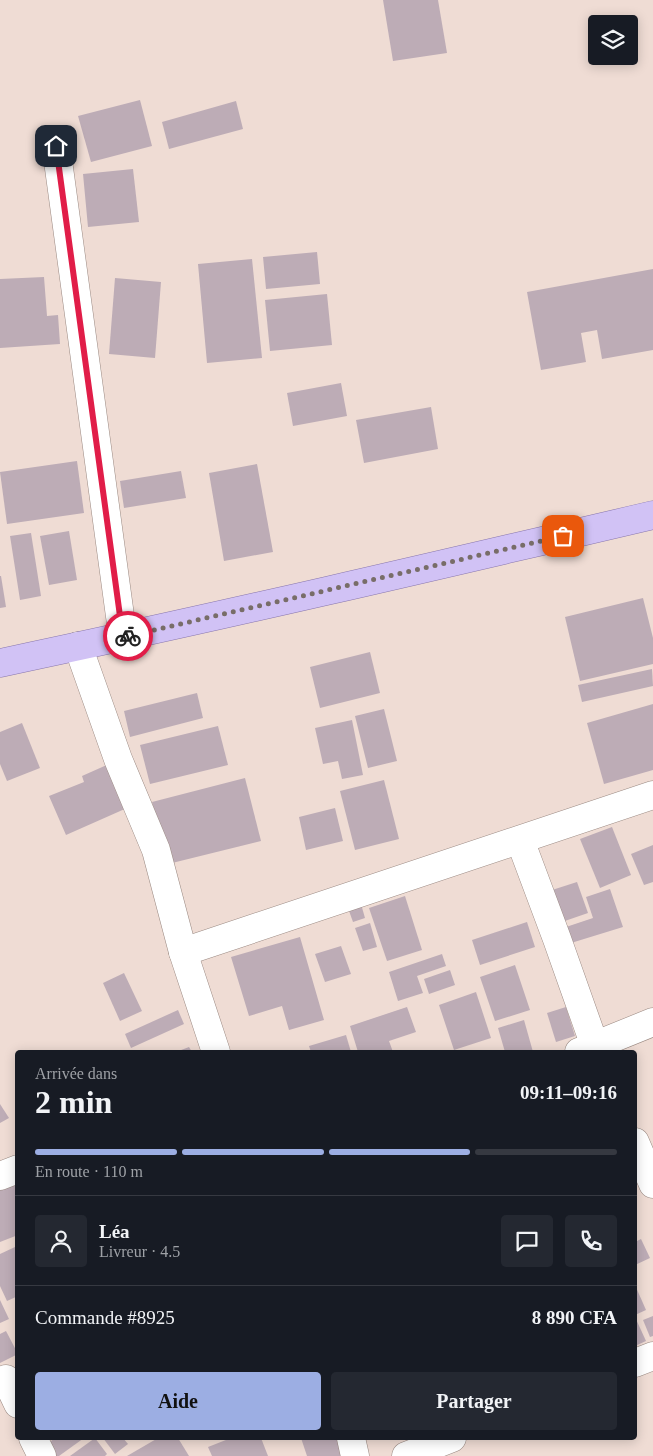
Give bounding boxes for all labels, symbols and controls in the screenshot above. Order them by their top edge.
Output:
map controls [588,15,638,65]
button: layers [588,15,638,65]
pin [35,125,77,167]
icon: home [42,132,70,160]
pin [542,515,584,557]
icon: bag [549,522,577,550]
courier [103,611,153,661]
icon: bike [114,622,142,650]
text: Arrivée dans [35,1065,117,1082]
text: 09:11–09:16 [520,1082,617,1103]
text: 2 min [35,1084,112,1120]
text: En route · 110 m [35,1163,143,1180]
button: person [35,1215,87,1267]
button: chat [501,1215,553,1267]
button: phone [565,1215,617,1267]
text: Léa [99,1221,130,1242]
text: Livreur · 4.5 [99,1243,180,1260]
text: Commande #8925 [35,1307,175,1328]
text: 8 890 CFA [532,1307,617,1328]
button: Aide [35,1372,321,1430]
button: Partager [331,1372,617,1430]

